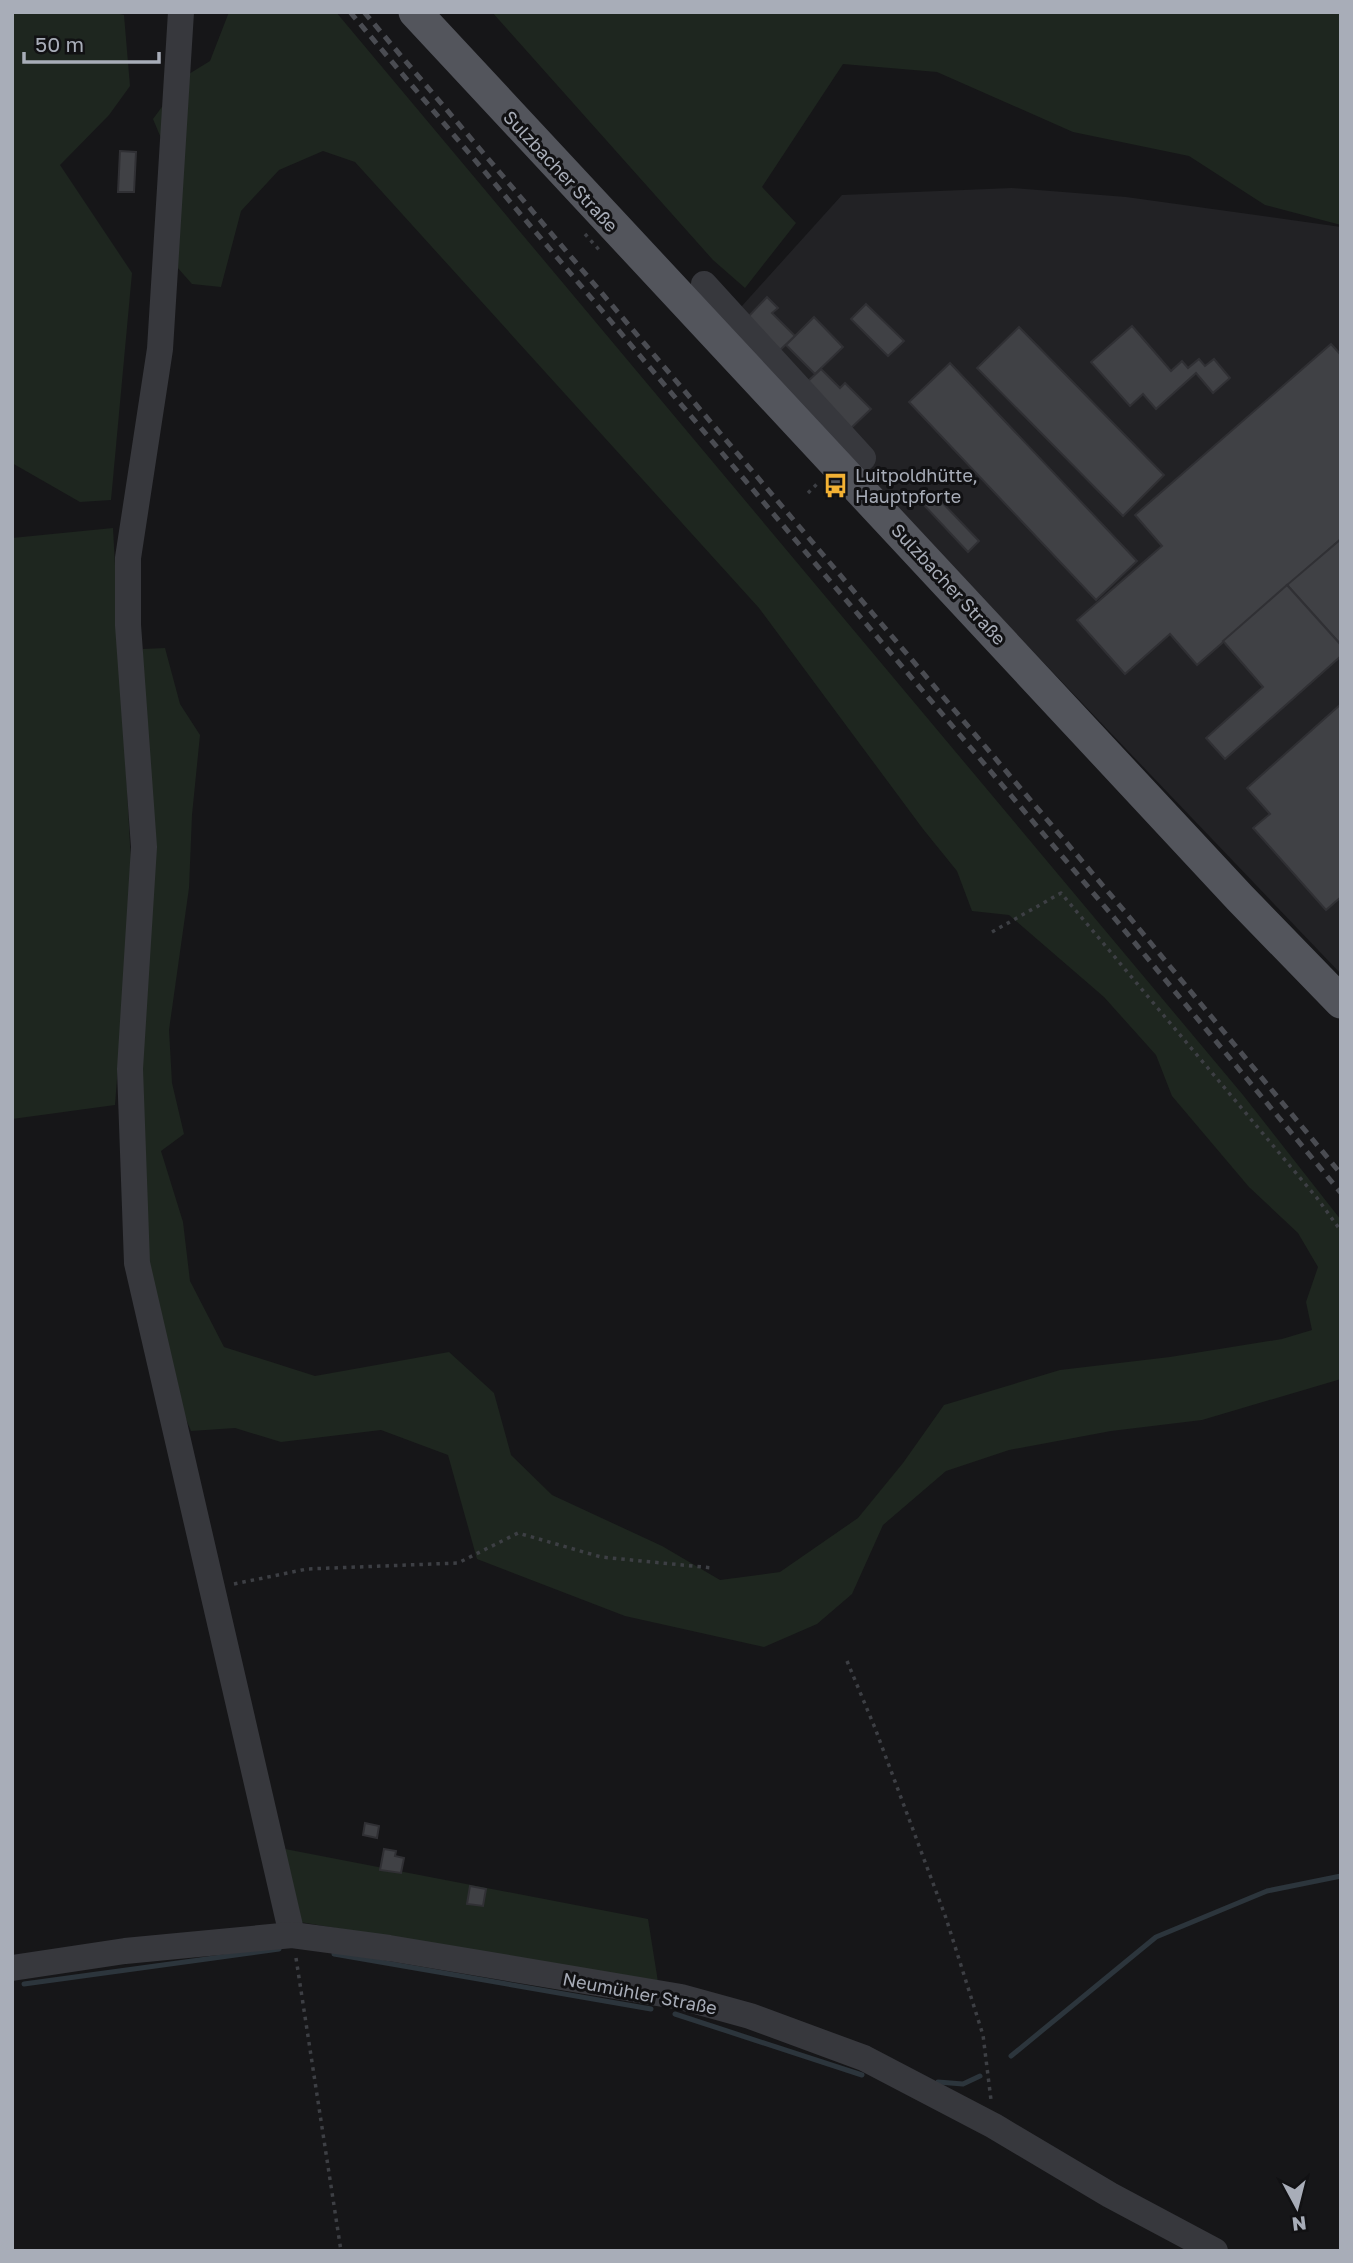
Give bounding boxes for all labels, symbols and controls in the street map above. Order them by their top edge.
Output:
scale bar [24,21,159,65]
text: 50 m [35,31,84,57]
street label: Sulzbacher Straße [499,106,623,236]
place label: Luitpoldhütte, Hauptpforte [855,464,978,507]
bus stop icon: Luitpoldhütte, Hauptpforte [821,471,849,499]
street label: Sulzbacher Straße [887,519,1011,649]
street label: Neumühler Straße [561,1967,719,2019]
north arrow [1262,2172,1332,2242]
text: N [1291,2212,1308,2237]

